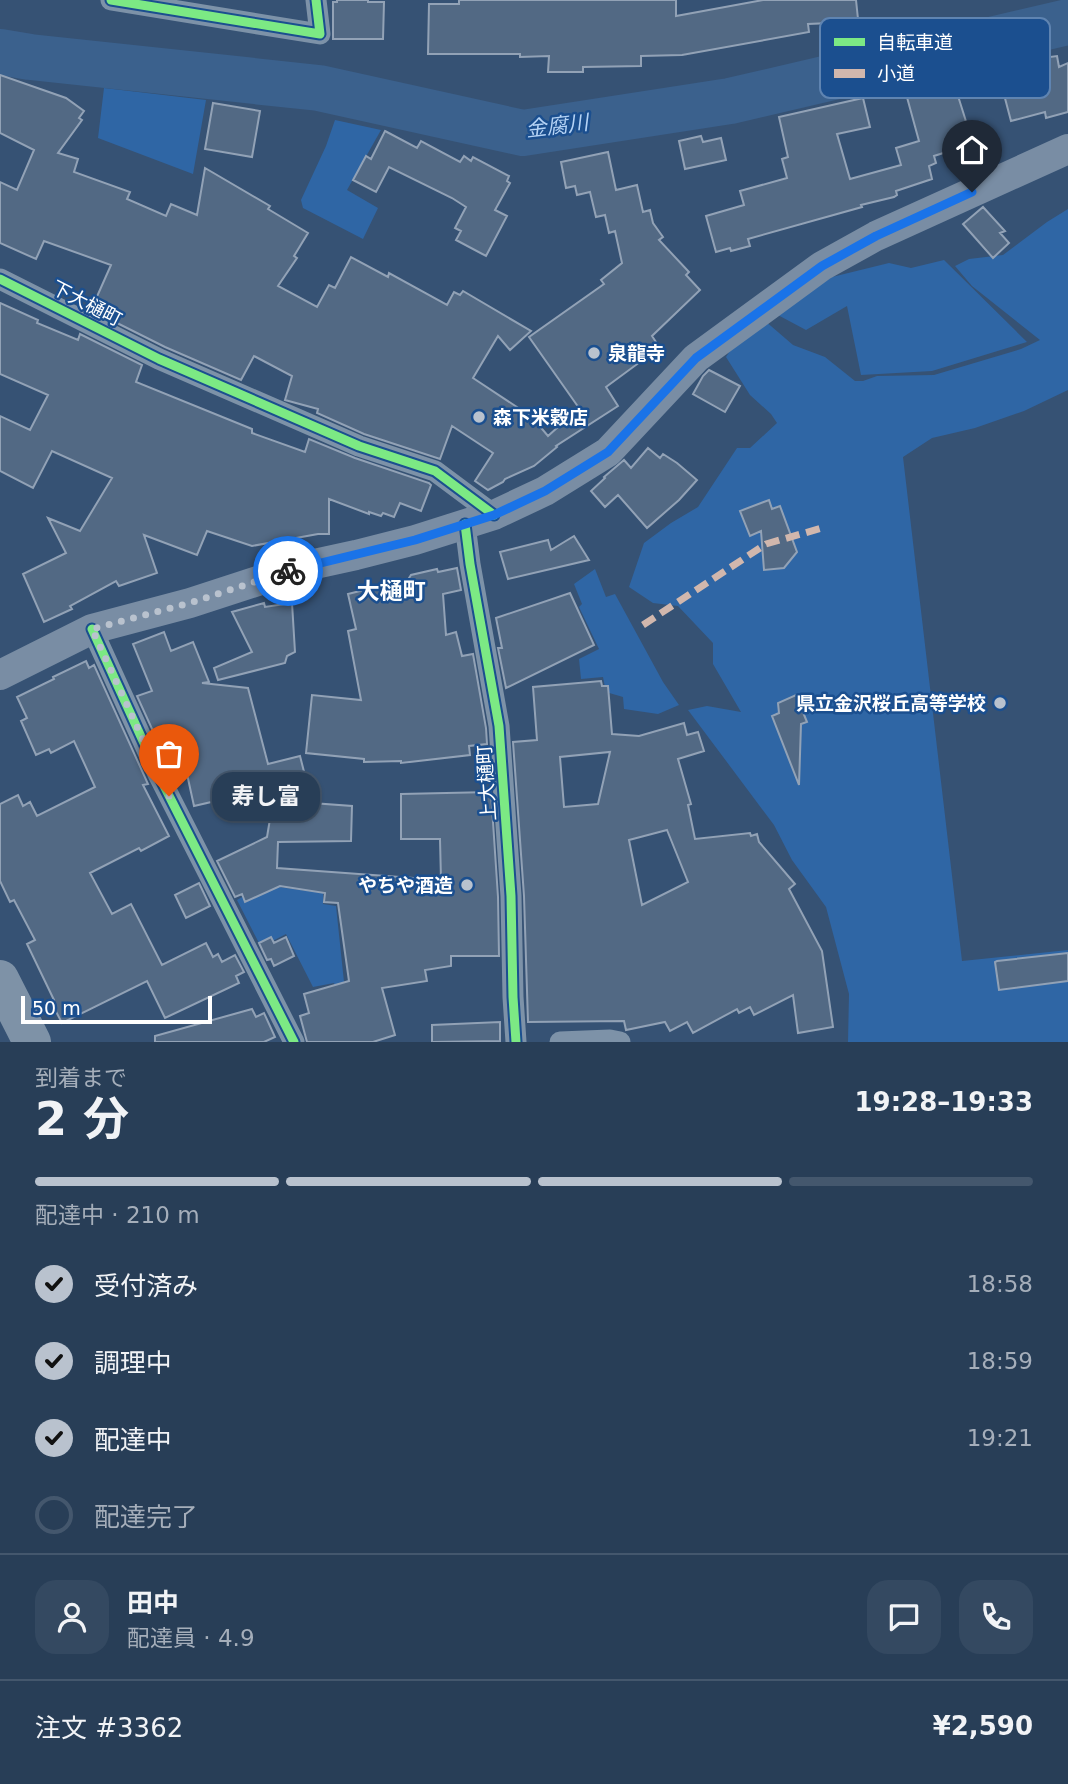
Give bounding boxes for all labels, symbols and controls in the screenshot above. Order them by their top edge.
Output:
legend [820,18,1050,98]
text: 自転車道 [877,31,953,53]
text: 小道 [877,62,915,84]
water label: 金腐川 [524,110,592,142]
pin [942,120,1002,192]
icon: home [953,131,991,169]
street label: 下大樋町 [48,276,126,330]
place label: 泉龍寺 [608,342,665,364]
marker: 泉龍寺 [586,345,602,361]
place label: 森下米穀店 [493,406,588,428]
marker: 森下米穀店 [471,409,487,425]
courier [253,536,323,606]
icon: bike [269,552,307,590]
district label: 大樋町 [357,578,426,604]
place label: 県立金沢桜丘高等学校 [796,692,986,714]
marker: 県立金沢桜丘高等学校 [992,695,1008,711]
pin [139,724,199,796]
icon: bag [150,735,188,773]
street label: 上大樋町 [472,744,500,822]
callout: 寿し富 [211,772,320,820]
text: 寿し富 [232,783,301,809]
place label: やちや酒造 [358,874,453,896]
marker: やちや酒造 [459,877,475,893]
scale bar [21,993,212,1025]
text: 50 m [32,997,81,1019]
text: 到着まで [35,1065,127,1091]
text: 19:28–19:33 [854,1087,1033,1117]
text: 2 分 [35,1092,129,1146]
text: 配達中 · 210 m [35,1202,200,1228]
icon: check [35,1265,73,1303]
text: 受付済み [94,1271,198,1301]
text: 18:58 [967,1271,1033,1297]
icon: check [35,1342,73,1380]
text: 調理中 [94,1348,172,1378]
text: 18:59 [967,1348,1033,1374]
icon: check [35,1419,73,1457]
text: 配達中 [94,1425,172,1455]
text: 19:21 [967,1425,1033,1451]
text: 配達完了 [94,1502,198,1532]
button: person [35,1580,109,1654]
button: chat [867,1580,941,1654]
button: phone [959,1580,1033,1654]
text: 田中 [127,1588,179,1618]
text: 配達員 · 4.9 [127,1625,255,1651]
text: ¥2,590 [933,1711,1033,1741]
text: 注文 #3362 [35,1713,183,1743]

